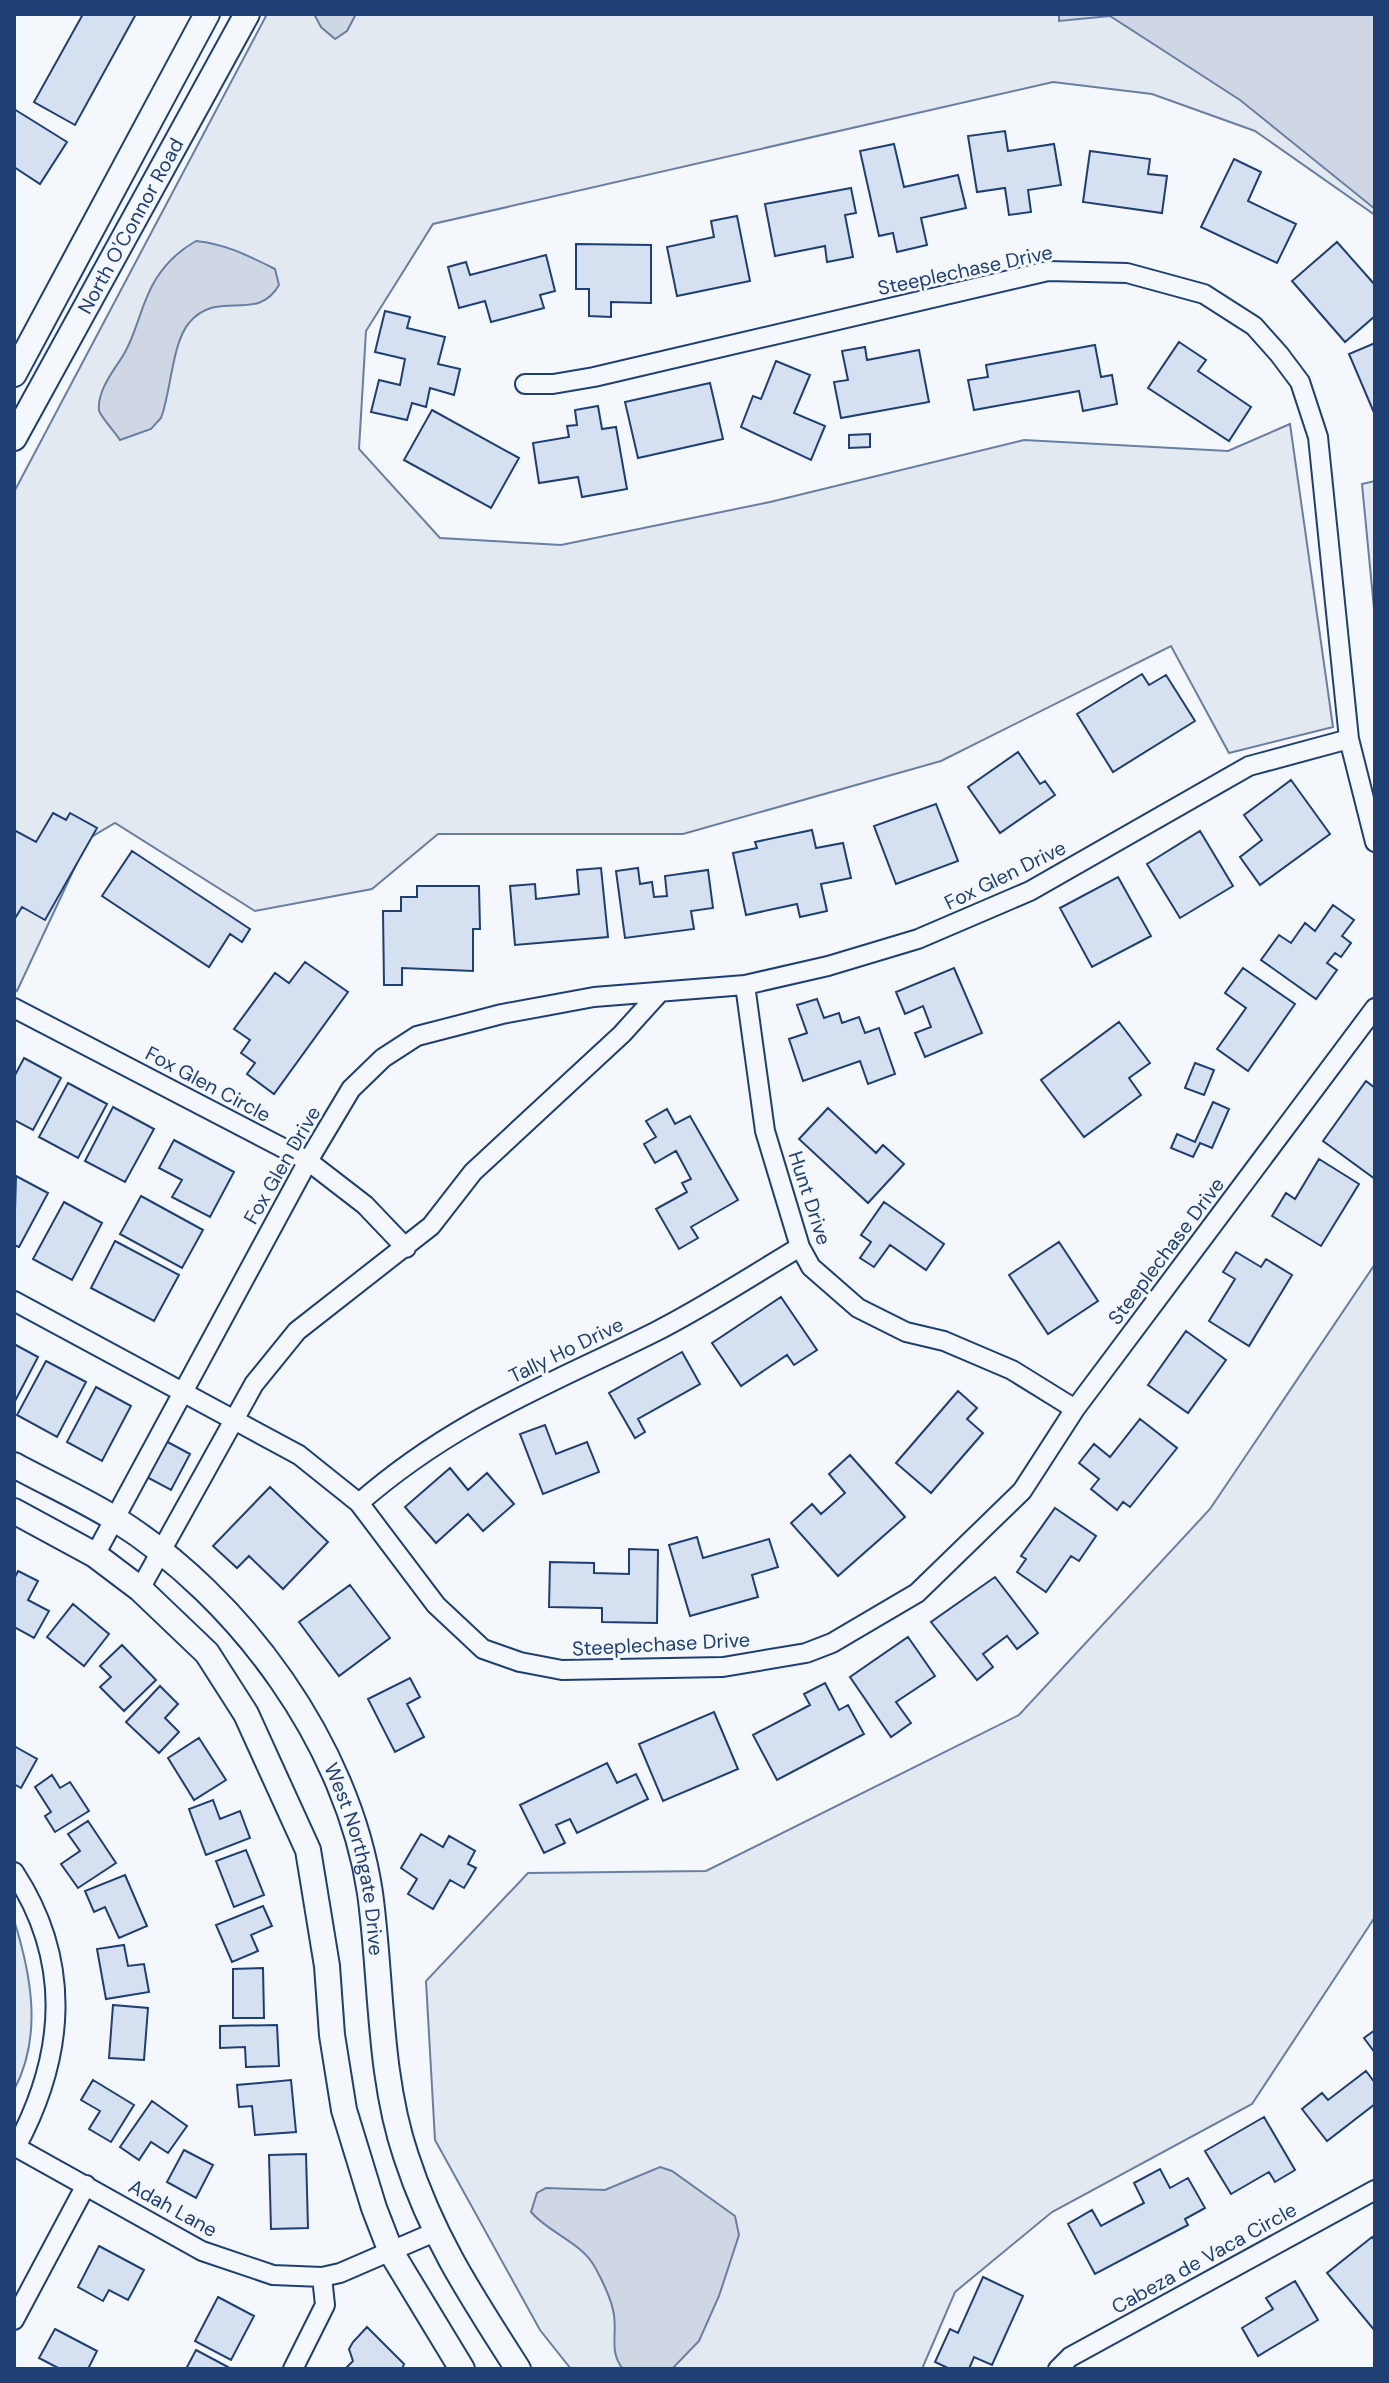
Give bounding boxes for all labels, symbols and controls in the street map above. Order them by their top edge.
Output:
street label: North O'Connor Road [72,133,189,318]
street label: Steeplechase Drive [875,239,1055,301]
street label: Fox Glen Drive [940,834,1070,916]
street label: Fox Glen Circle [141,1040,275,1128]
street label: Fox Glen Drive [238,1101,326,1229]
street label: Hunt Drive [783,1148,837,1248]
street label: Steeplechase Drive [1102,1172,1230,1330]
street label: Tally Ho Drive [505,1311,627,1389]
street label: Steeplechase Drive [571,1626,751,1662]
street label: West Northgate Drive [318,1759,389,1957]
street label: Adah Lane [124,2173,222,2243]
street label: Cabeza de Vaca Circle [1107,2196,1301,2320]

